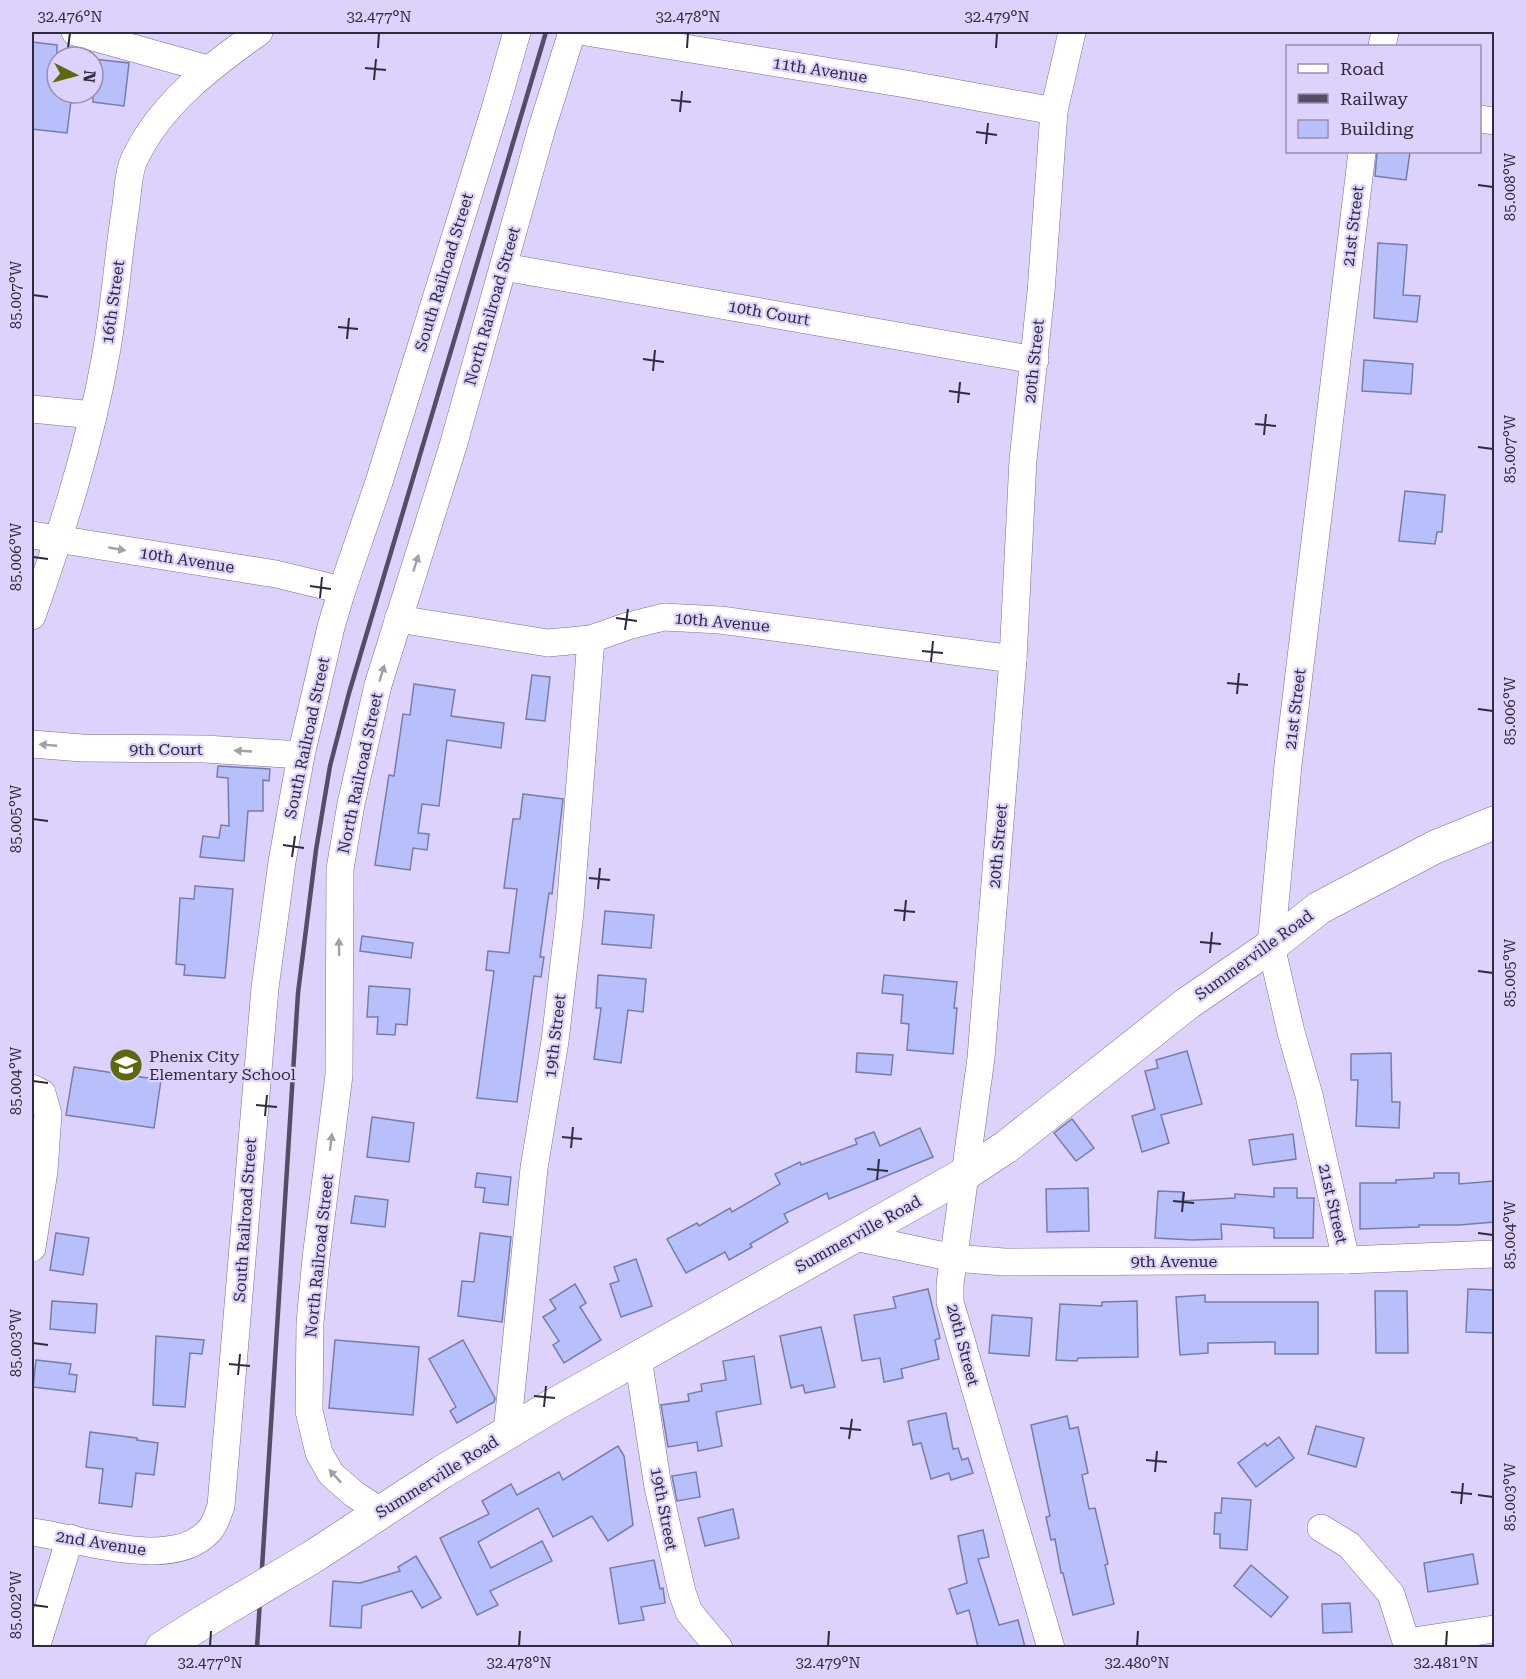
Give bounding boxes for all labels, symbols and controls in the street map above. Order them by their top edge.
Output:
text: 32.476°N [37,8,103,26]
text: 32.477°N [346,8,412,26]
text: 32.478°N [655,8,721,26]
text: 32.479°N [964,8,1030,26]
north arrow [45,45,105,105]
legend [1286,45,1481,153]
street label: 11th Avenue [771,53,869,87]
text: Road [1340,58,1385,79]
text: N [79,69,100,84]
text: Railway [1340,88,1408,109]
text: Building [1340,118,1414,139]
text: 85.008°W [1501,152,1519,221]
street label: 21st Street [1339,184,1367,268]
street label: South Railroad Street [411,190,477,354]
street label: North Railroad Street [460,224,524,387]
street label: 16th Street [98,259,128,345]
text: 85.007°W [7,260,25,329]
street label: 10th Court [727,296,811,330]
street label: 20th Street [1020,318,1048,404]
text: 85.007°W [1501,414,1519,483]
text: 85.006°W [7,522,25,591]
street label: 10th Avenue [138,543,236,577]
one-way arrow [107,545,126,554]
one-way arrow [412,554,421,572]
street label: 10th Avenue [674,608,771,636]
street label: South Railroad Street [281,655,333,821]
one-way arrow [378,664,387,682]
street label: 21st Street [1281,667,1309,751]
text: 85.006°W [1501,676,1519,745]
street label: North Railroad Street [334,691,386,855]
one-way arrow [38,740,57,750]
street label: 9th Court [129,740,203,759]
one-way arrow [233,747,252,756]
text: 85.005°W [7,784,25,853]
street label: 20th Street [985,803,1011,889]
street label: Summerville Road [1191,906,1317,1004]
one-way arrow [335,938,344,957]
text: 85.005°W [1501,938,1519,1007]
street label: 19th Street [540,993,570,1079]
text: 85.004°W [7,1046,25,1115]
school or university icon: Phenix City Elementary School [108,1047,144,1083]
place label: Phenix City Elementary School [149,1047,296,1084]
one-way arrow [326,1132,336,1151]
street label: South Railroad Street [230,1137,260,1303]
street label: 21st Street [1315,1162,1351,1246]
street label: North Railroad Street [301,1173,337,1339]
street label: Summerville Road [792,1191,924,1277]
text: 85.004°W [1501,1200,1519,1269]
street label: 9th Avenue [1131,1252,1218,1271]
street label: 20th Street [943,1302,983,1388]
text: 85.003°W [7,1308,25,1377]
street label: Summerville Road [372,1432,502,1522]
text: 85.003°W [1501,1462,1519,1531]
street label: 19th Street [647,1466,681,1552]
one-way arrow [328,1468,342,1483]
street label: 2nd Avenue [55,1527,148,1560]
text: 85.002°W [7,1570,25,1639]
text: 32.477°N [177,1654,243,1672]
text: 32.478°N [486,1654,552,1672]
text: 32.479°N [795,1654,861,1672]
text: 32.480°N [1104,1654,1170,1672]
text: 32.481°N [1413,1654,1479,1672]

